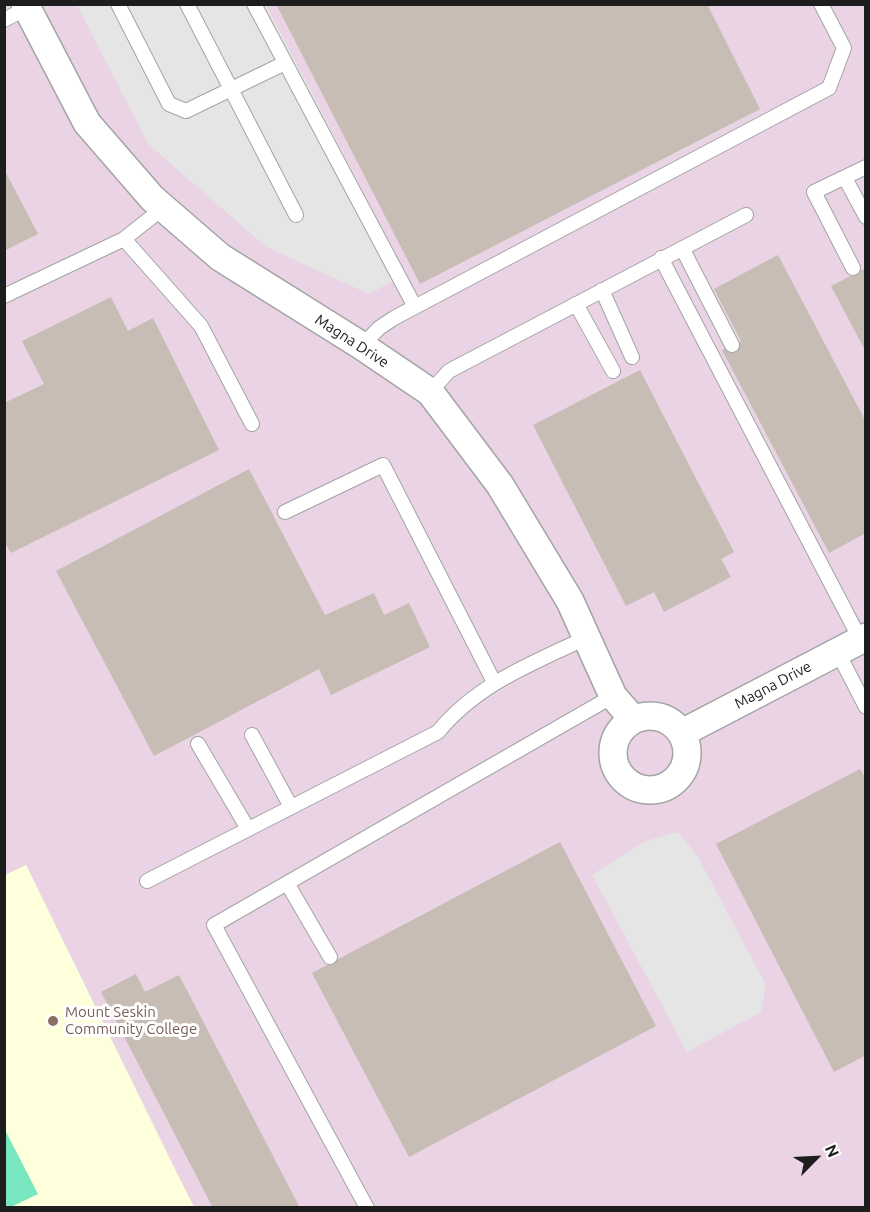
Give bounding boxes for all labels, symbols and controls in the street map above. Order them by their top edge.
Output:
street label: Magna Drive [312,310,392,372]
street label: Magna Drive [731,657,815,713]
place label: Mount Seskin Community College [65,1003,197,1038]
marker: Mount Seskin Community College [46,1014,60,1028]
north arrow [786,1128,846,1188]
text: N [822,1142,843,1160]

